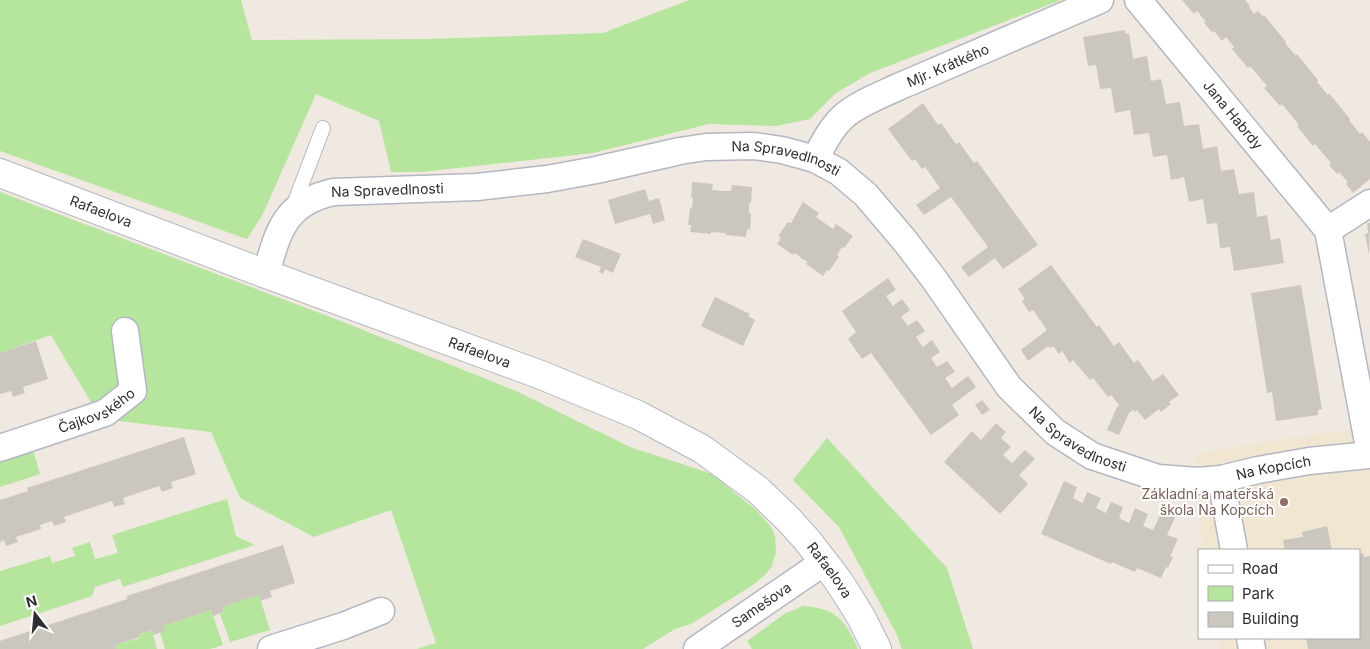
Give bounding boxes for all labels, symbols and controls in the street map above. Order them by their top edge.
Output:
street label: Mjr. Krátkého [904,40,991,90]
street label: Jana Habrdy [1200,77,1267,153]
street label: Na Spravedlnosti [731,137,843,179]
street label: Na Spravedlnosti [331,179,444,200]
street label: Rafaelova [68,191,135,230]
street label: Rafaelova [446,333,513,371]
street label: Čajkovského [56,384,138,436]
street label: Na Spravedlnosti [1026,403,1129,475]
street label: Na Kopcích [1234,452,1312,483]
place label: Základní a mateřská škola Na Kopcích [1141,485,1274,518]
marker: Základní a mateřská škola Na Kopcích [1278,496,1290,508]
street label: Rafaelova [804,539,856,601]
legend [1198,549,1360,639]
text: Road [1242,559,1278,578]
street label: Samešova [728,578,794,631]
text: Park [1242,584,1275,603]
north arrow [10,589,60,639]
text: N [24,591,39,611]
text: Building [1242,609,1299,628]

